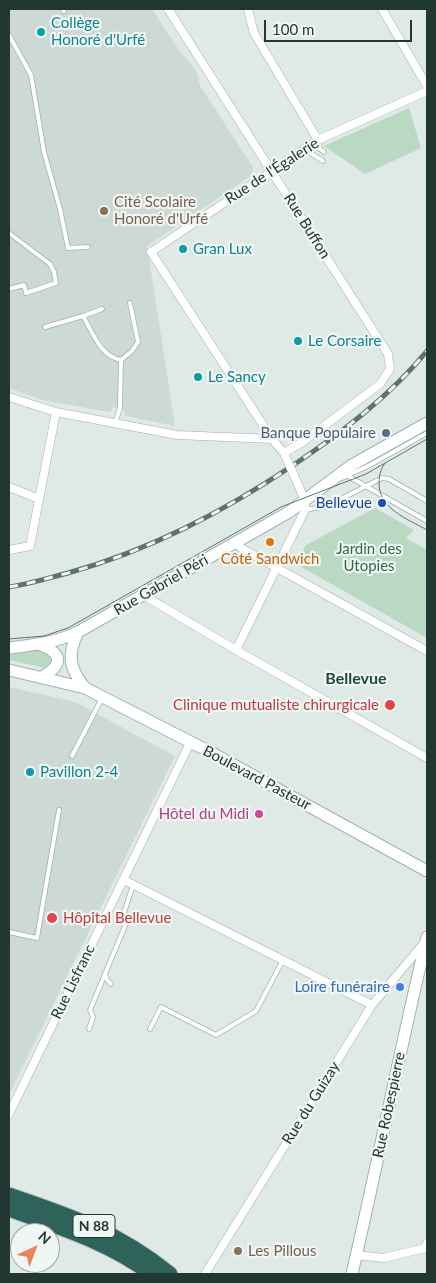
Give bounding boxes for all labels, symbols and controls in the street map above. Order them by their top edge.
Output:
scale bar [266,10,414,42]
place label: Collège Honoré d'Urfé [51,14,145,49]
text: 100 m [272,20,314,38]
marker: Collège Honoré d'Urfé [35,26,47,38]
street label: Rue de l'Égalerie [222,134,322,208]
street label: Rue Buffon [280,190,334,262]
place label: Cité Scolaire Honoré d'Urfé [114,193,208,228]
marker: Cité Scolaire Honoré d'Urfé [98,205,110,217]
place label: Gran Lux [193,240,252,258]
marker: Gran Lux [177,243,189,255]
place label: Le Corsaire [308,332,381,350]
marker: Le Corsaire [292,335,304,347]
place label: Le Sancy [208,368,266,386]
marker: Le Sancy [192,371,204,383]
place label: Banque Populaire [261,424,376,442]
marker: Banque Populaire [380,427,392,439]
place label: Bellevue [316,494,372,512]
marker: Bellevue [376,497,388,509]
marker: Côté Sandwich [264,536,276,548]
park label: Jardin des Utopies [336,540,402,575]
place label: Côté Sandwich [221,550,319,568]
street label: Rue Gabriel Péri [111,551,211,619]
district label: Bellevue [325,669,387,689]
place label: Clinique mutualiste chirurgicale [173,696,379,714]
marker: Clinique mutualiste chirurgicale [383,698,397,712]
street label: Boulevard Pasteur [200,742,314,814]
place label: Pavillon 2-4 [40,763,118,781]
marker: Pavillon 2-4 [24,766,36,778]
place label: Hôtel du Midi [159,805,249,823]
marker: Hôtel du Midi [253,808,265,820]
place label: Hôpital Bellevue [63,909,171,927]
marker: Hôpital Bellevue [45,911,59,925]
street label: Rue Lisfranc [47,942,99,1022]
place label: Loire funéraire [294,978,390,996]
marker: Loire funéraire [394,981,406,993]
street label: Rue Robespierre [369,1050,409,1160]
street label: Rue du Guizay [278,1058,344,1148]
road number: N 88 [73,1214,115,1238]
north arrow [10,1223,60,1273]
text: N [35,1227,55,1247]
place label: Les Pillous [248,1242,316,1260]
marker: Les Pillous [232,1245,244,1257]

